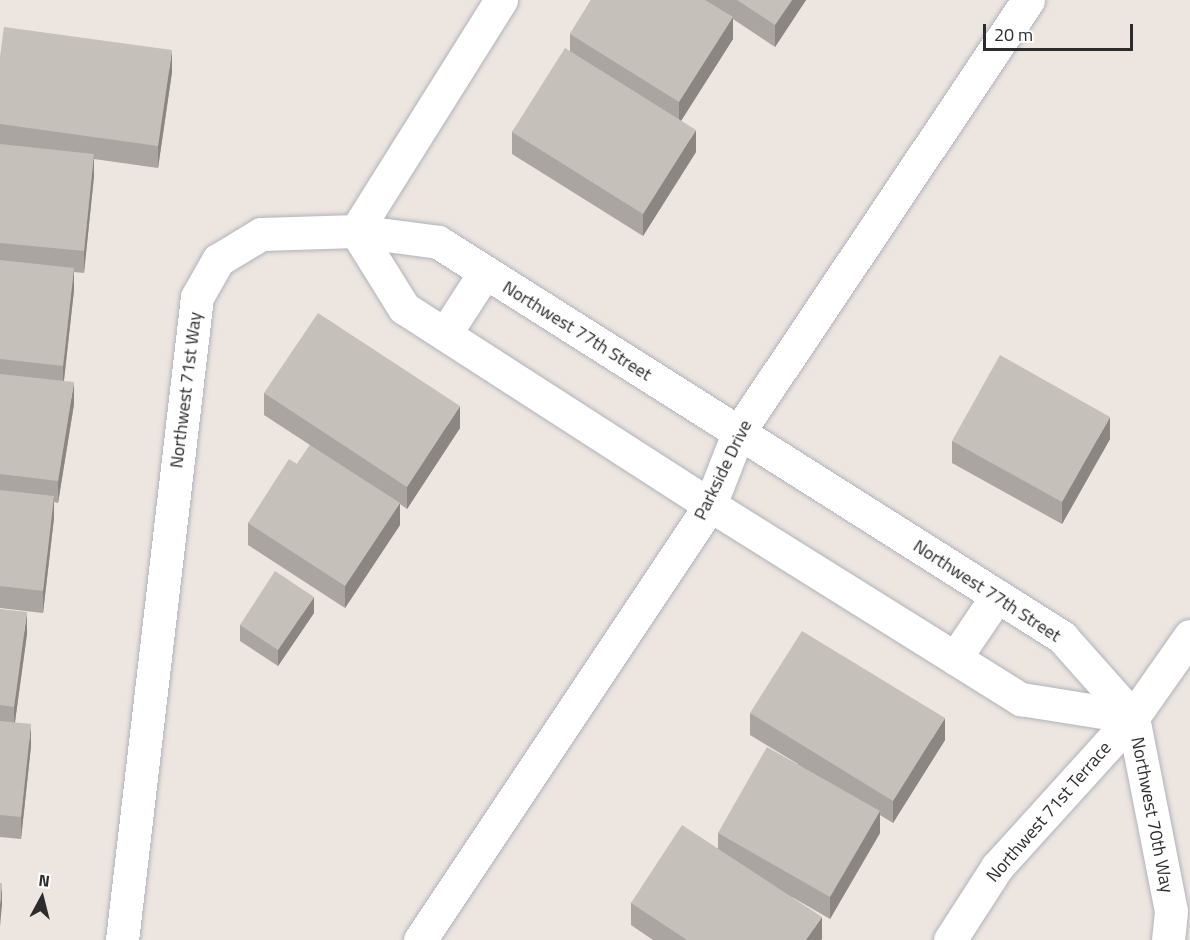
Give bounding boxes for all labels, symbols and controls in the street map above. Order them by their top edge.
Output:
scale bar [986,12,1136,50]
text: 20 m [994,21,1033,48]
street label: Northwest 77th Street [499,276,655,386]
street label: Northwest 71st Way [166,311,206,469]
street label: Parkside Drive [689,416,757,524]
street label: Northwest 77th Street [909,535,1065,647]
street label: Northwest 70th Way [1126,735,1178,895]
street label: Northwest 71st Terrace [982,737,1116,887]
north arrow [12,868,72,928]
text: N [37,868,51,893]

